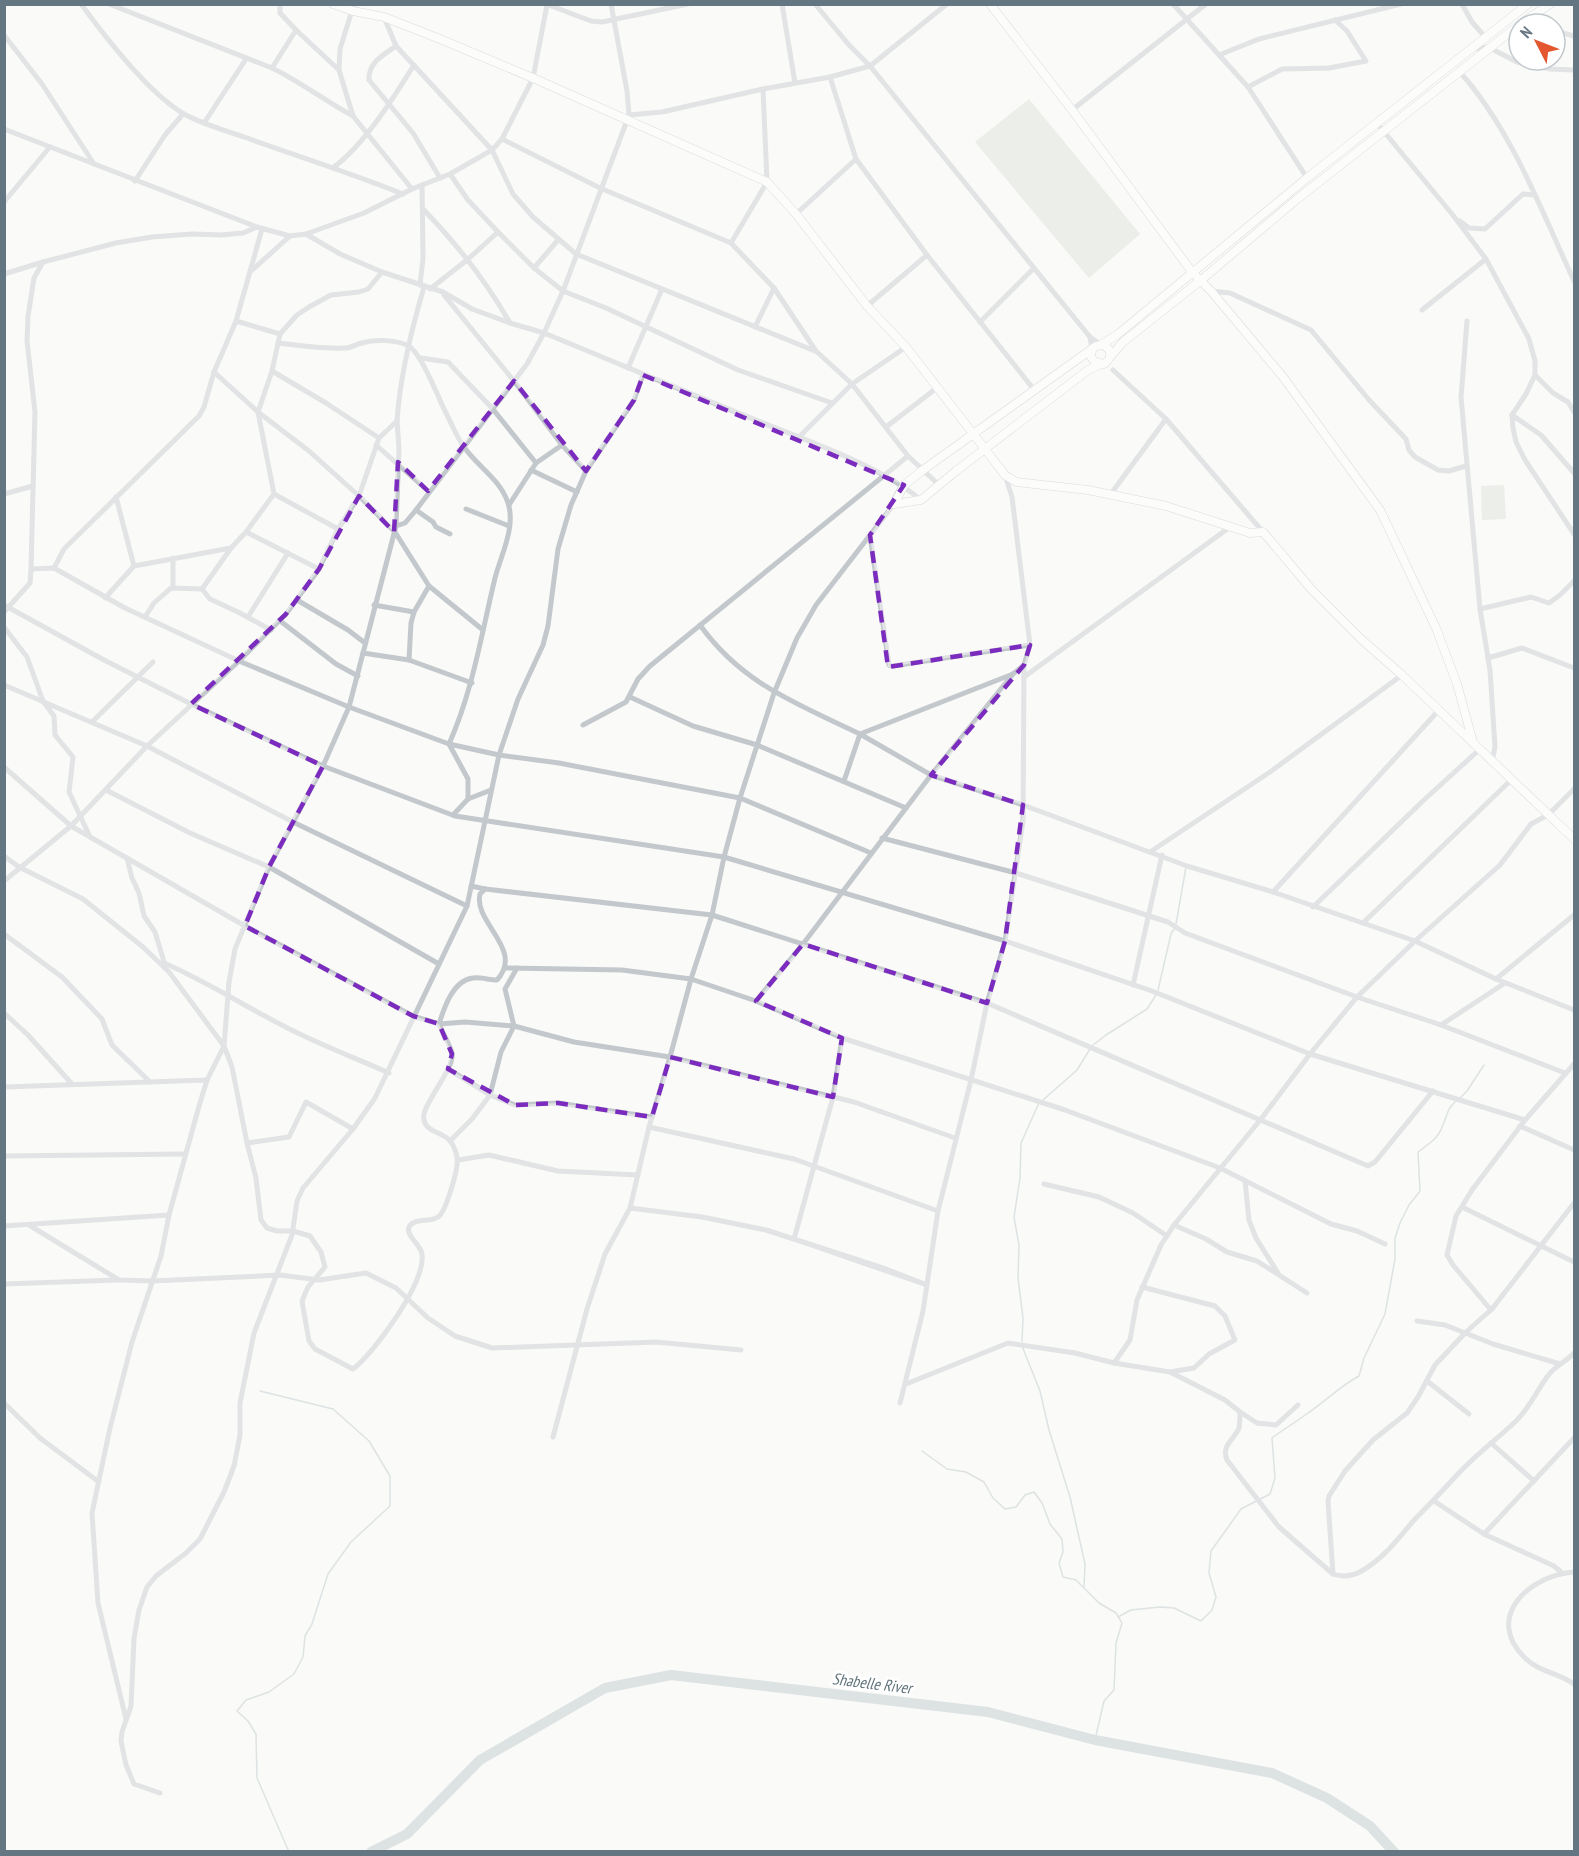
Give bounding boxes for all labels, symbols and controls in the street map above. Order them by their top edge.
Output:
north arrow [1507,12,1567,72]
text: N [1516,22,1536,42]
water label: Shabelle River [831,1668,915,1698]

